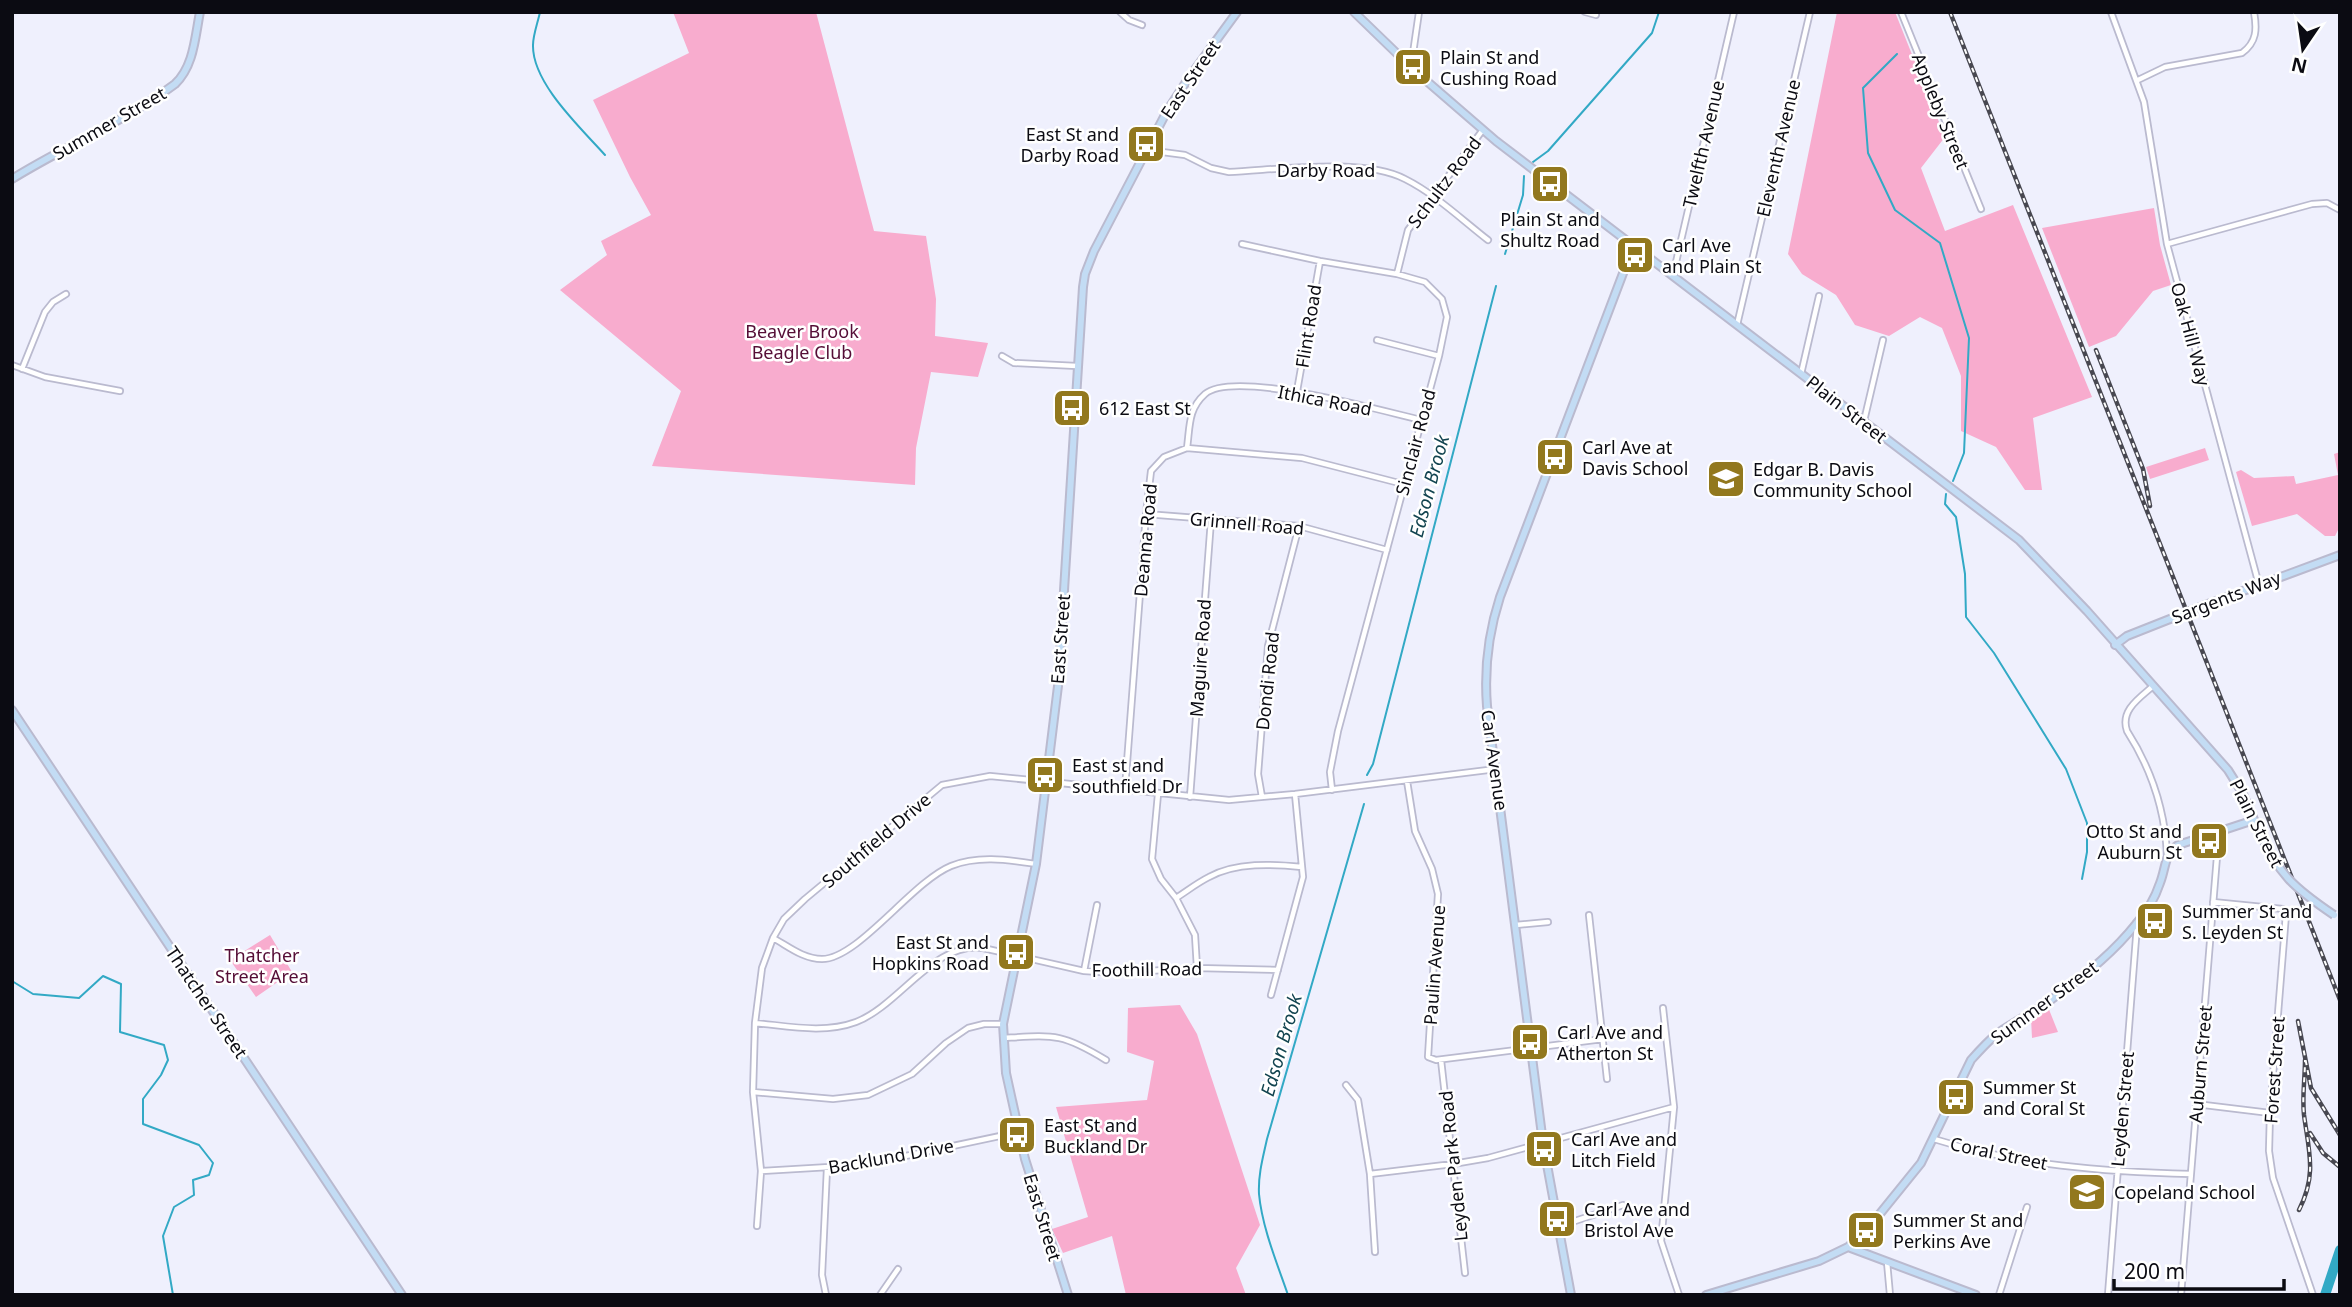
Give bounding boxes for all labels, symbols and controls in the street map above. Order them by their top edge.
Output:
north arrow [2268,14,2338,84]
street label: East Street [1155,35,1225,123]
place label: Plain St and Cushing Road [1440,45,1557,90]
bus stop icon: Plain St and Cushing Road [1392,46,1434,88]
street label: Appleby Street [1907,49,1975,173]
text: N [2289,51,2310,80]
street label: Eleventh Avenue [1751,77,1805,219]
street label: Twelfth Avenue [1677,78,1729,210]
street label: Summer Street [48,81,171,165]
place label: East St and Darby Road [1021,122,1119,167]
bus stop icon: East St and Darby Road [1125,123,1167,165]
street label: Schultz Road [1402,132,1486,232]
street label: Darby Road [1277,158,1375,182]
bus stop icon: Plain St and Shultz Road [1529,163,1571,205]
place label: Plain St and Shultz Road [1500,207,1600,252]
place label: Carl Ave and Plain St [1662,233,1762,278]
bus stop icon: Carl Ave and Plain St [1614,234,1656,276]
street label: Oak Hill Way [2166,280,2217,389]
street label: Flint Road [1290,283,1326,369]
park label: Beaver Brook Beagle Club [745,319,859,364]
street label: Plain Street [1802,370,1893,448]
street label: Ithica Road [1276,379,1374,421]
street label: Sinclair Road [1389,386,1441,498]
bus stop icon: 612 East St [1051,387,1093,429]
place label: 612 East St [1099,396,1191,420]
water label: Edson Brook [1403,431,1455,540]
place label: Carl Ave at Davis School [1582,435,1688,480]
bus stop icon: Carl Ave at Davis School [1534,436,1576,478]
place label: Edgar B. Davis Community School [1753,457,1912,502]
school or university icon: Edgar B. Davis Community School [1705,458,1747,500]
street label: Deanna Road [1128,482,1162,598]
street label: Grinnell Road [1189,506,1305,540]
street label: Sargents Way [2168,565,2285,629]
street label: East Street [1045,593,1075,685]
street label: Maguire Road [1184,598,1216,718]
street label: Dondi Road [1250,631,1284,731]
street label: Carl Avenue [1476,708,1514,812]
place label: East st and southfield Dr [1072,753,1183,798]
bus stop icon: East st and southfield Dr [1024,754,1066,796]
street label: Plain Street [2224,775,2290,872]
street label: Southfield Drive [816,787,936,893]
place label: Otto St and Auburn St [2086,819,2183,864]
bus stop icon: Otto St and Auburn St [2188,820,2230,862]
place label: Summer St and S. Leyden St [2182,899,2312,944]
bus stop icon: Summer St and S. Leyden St [2134,900,2176,942]
street label: Paulin Avenue [1418,904,1450,1026]
place label: East St and Hopkins Road [872,930,989,975]
bus stop icon: East St and Hopkins Road [995,931,1037,973]
street label: Thatcher Street [161,941,254,1063]
park label: Thatcher Street Area [215,943,309,988]
street label: Summer Street [1985,955,2103,1049]
street label: Foothill Road [1091,956,1203,982]
water label: Edson Brook [1254,990,1308,1099]
street label: Auburn Street [2183,1004,2217,1124]
street label: Forest Street [2258,1015,2290,1124]
place label: Carl Ave and Atherton St [1557,1020,1663,1065]
bus stop icon: Carl Ave and Atherton St [1509,1021,1551,1063]
street label: Leyden Street [2105,1050,2139,1168]
place label: Summer St and Coral St [1983,1075,2086,1120]
bus stop icon: Summer St and Coral St [1935,1076,1977,1118]
street label: Leyden Park Road [1433,1089,1473,1243]
place label: East St and Buckland Dr [1044,1113,1148,1158]
bus stop icon: East St and Buckland Dr [996,1114,1038,1156]
place label: Carl Ave and Litch Field [1571,1127,1677,1172]
bus stop icon: Carl Ave and Litch Field [1523,1128,1565,1170]
street label: Coral Street [1948,1131,2050,1175]
street label: Backlund Drive [826,1133,956,1179]
street label: East Street [1018,1170,1068,1264]
school or university icon: Copeland School [2066,1171,2108,1213]
place label: Copeland School [2114,1180,2255,1204]
place label: Carl Ave and Bristol Ave [1584,1197,1690,1242]
bus stop icon: Carl Ave and Bristol Ave [1536,1198,1578,1240]
place label: Summer St and Perkins Ave [1893,1208,2023,1253]
bus stop icon: Summer St and Perkins Ave [1845,1209,1887,1251]
scale bar [2114,1248,2284,1292]
text: 200 m [2124,1257,2185,1285]

